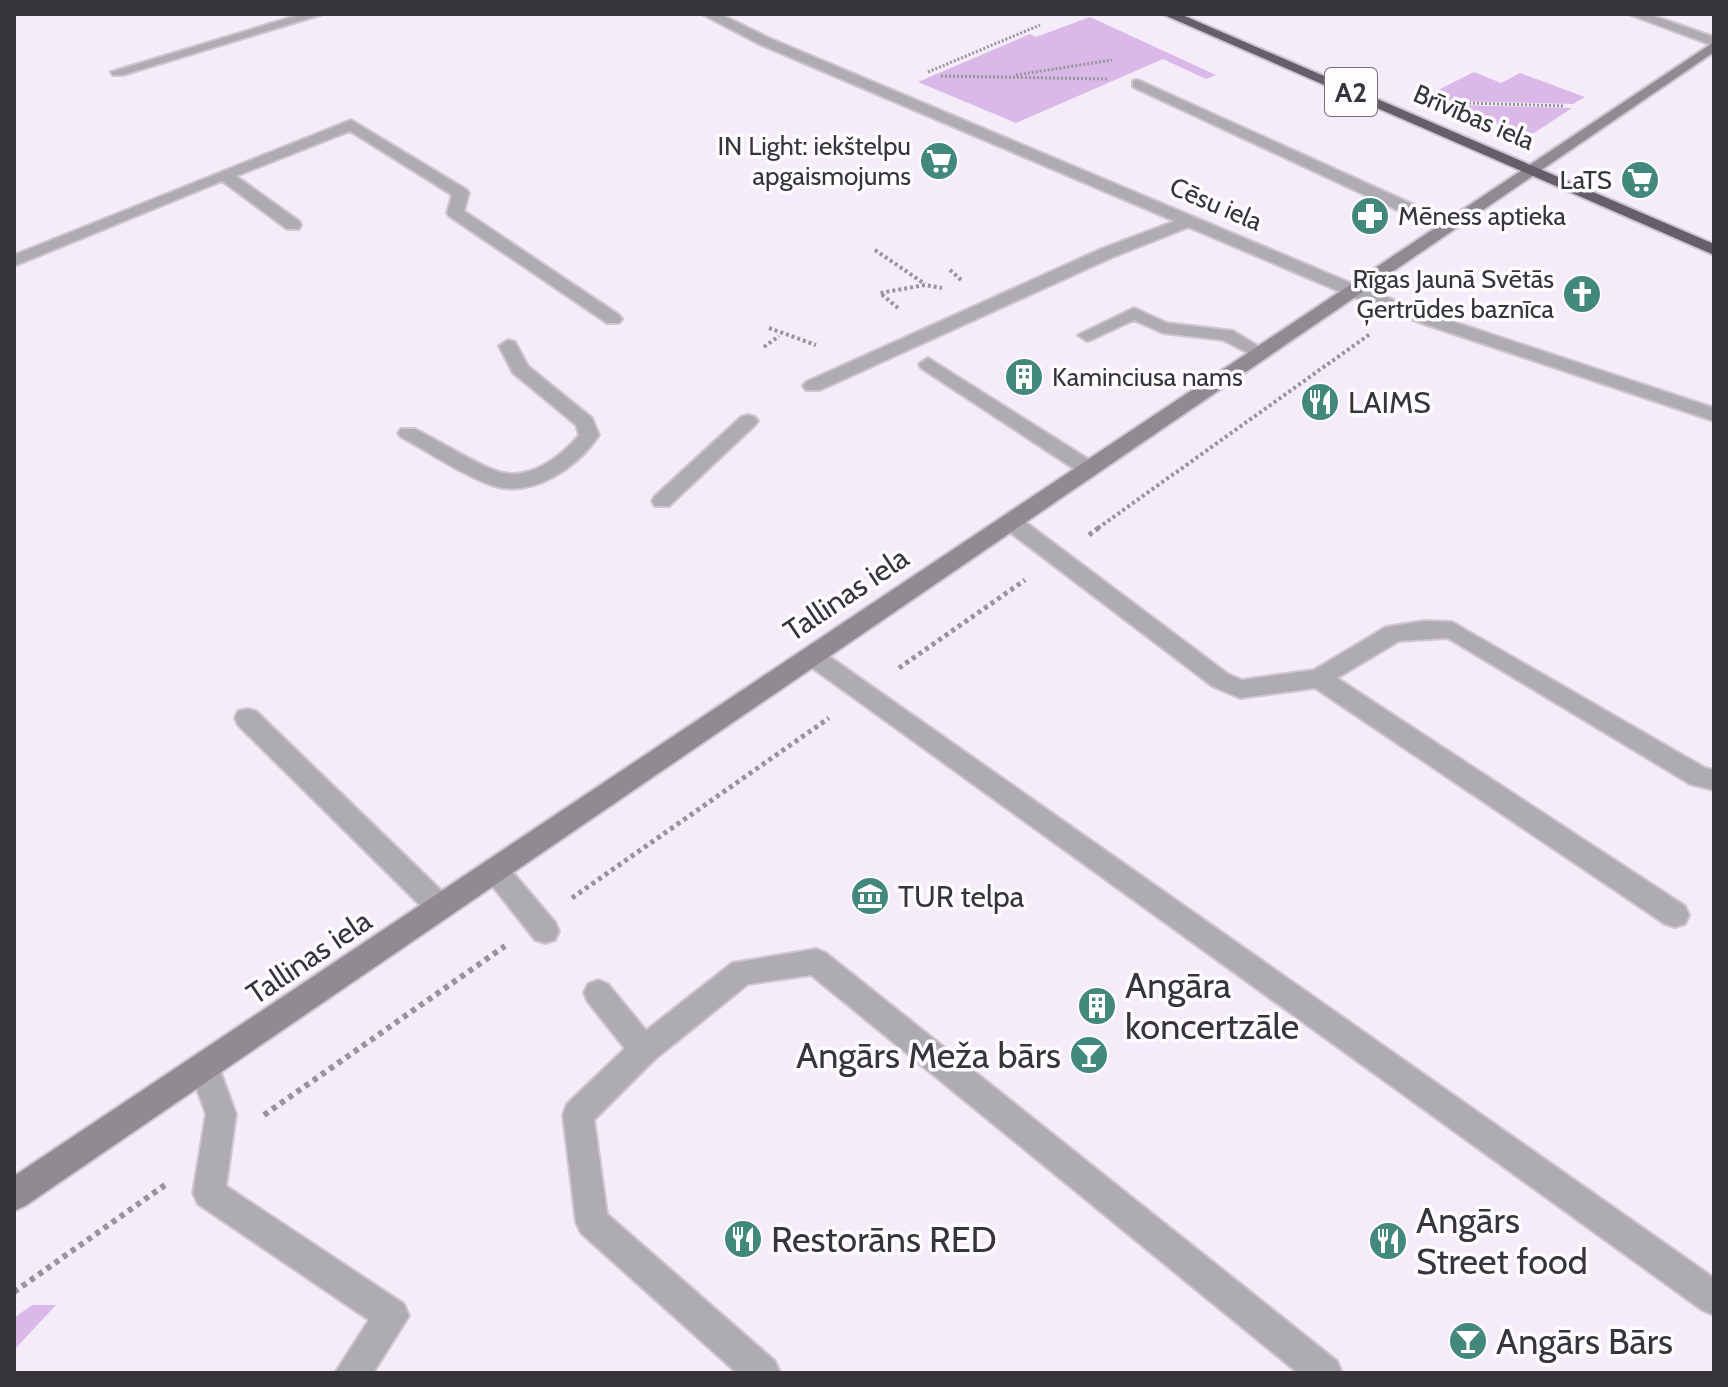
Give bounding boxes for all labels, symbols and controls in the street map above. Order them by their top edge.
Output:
road number: A2 [1325,68,1377,116]
street label: Brīvības iela [1409,77,1540,157]
place label: IN Light: iekštelpu apgaismojums [717,130,911,192]
supermarket icon: IN Light: iekštelpu apgaismojums [918,140,960,182]
supermarket icon: LaTS [1619,159,1661,201]
place label: LaTS [1560,164,1612,196]
street label: Cēsu iela [1165,170,1267,238]
pharmacy icon: Mēness aptieka [1349,195,1391,237]
place label: Mēness aptieka [1398,200,1567,232]
place label: Rīgas Jaunā Svētās Ģertrūdes baznīca [1353,263,1555,326]
church icon: Rīgas Jaunā Svētās Ģertrūdes baznīca [1561,273,1603,315]
building icon: Kaminciusa nams [1003,356,1045,398]
place label: Kaminciusa nams [1052,361,1243,393]
restaurant icon: LAIMS [1299,381,1341,423]
place label: LAIMS [1348,384,1431,421]
street label: Tallinas iela [777,538,916,649]
museum icon: TUR telpa [849,875,891,917]
place label: TUR telpa [898,878,1025,915]
street label: Tallinas iela [240,901,379,1012]
place label: Angāra koncertzāle [1125,963,1299,1048]
building icon: Angāra koncertzāle [1076,985,1118,1027]
place label: Angārs Meža bārs [796,1033,1061,1077]
bar icon: Angārs Meža bārs [1068,1034,1110,1076]
place label: Angārs Street food [1416,1198,1588,1283]
place label: Restorāns RED [771,1217,997,1261]
restaurant icon: Restorāns RED [722,1218,764,1260]
restaurant icon: Angārs Street food [1367,1220,1409,1262]
place label: Angārs Bārs [1496,1319,1673,1363]
bar icon: Angārs Bārs [1447,1320,1489,1362]

